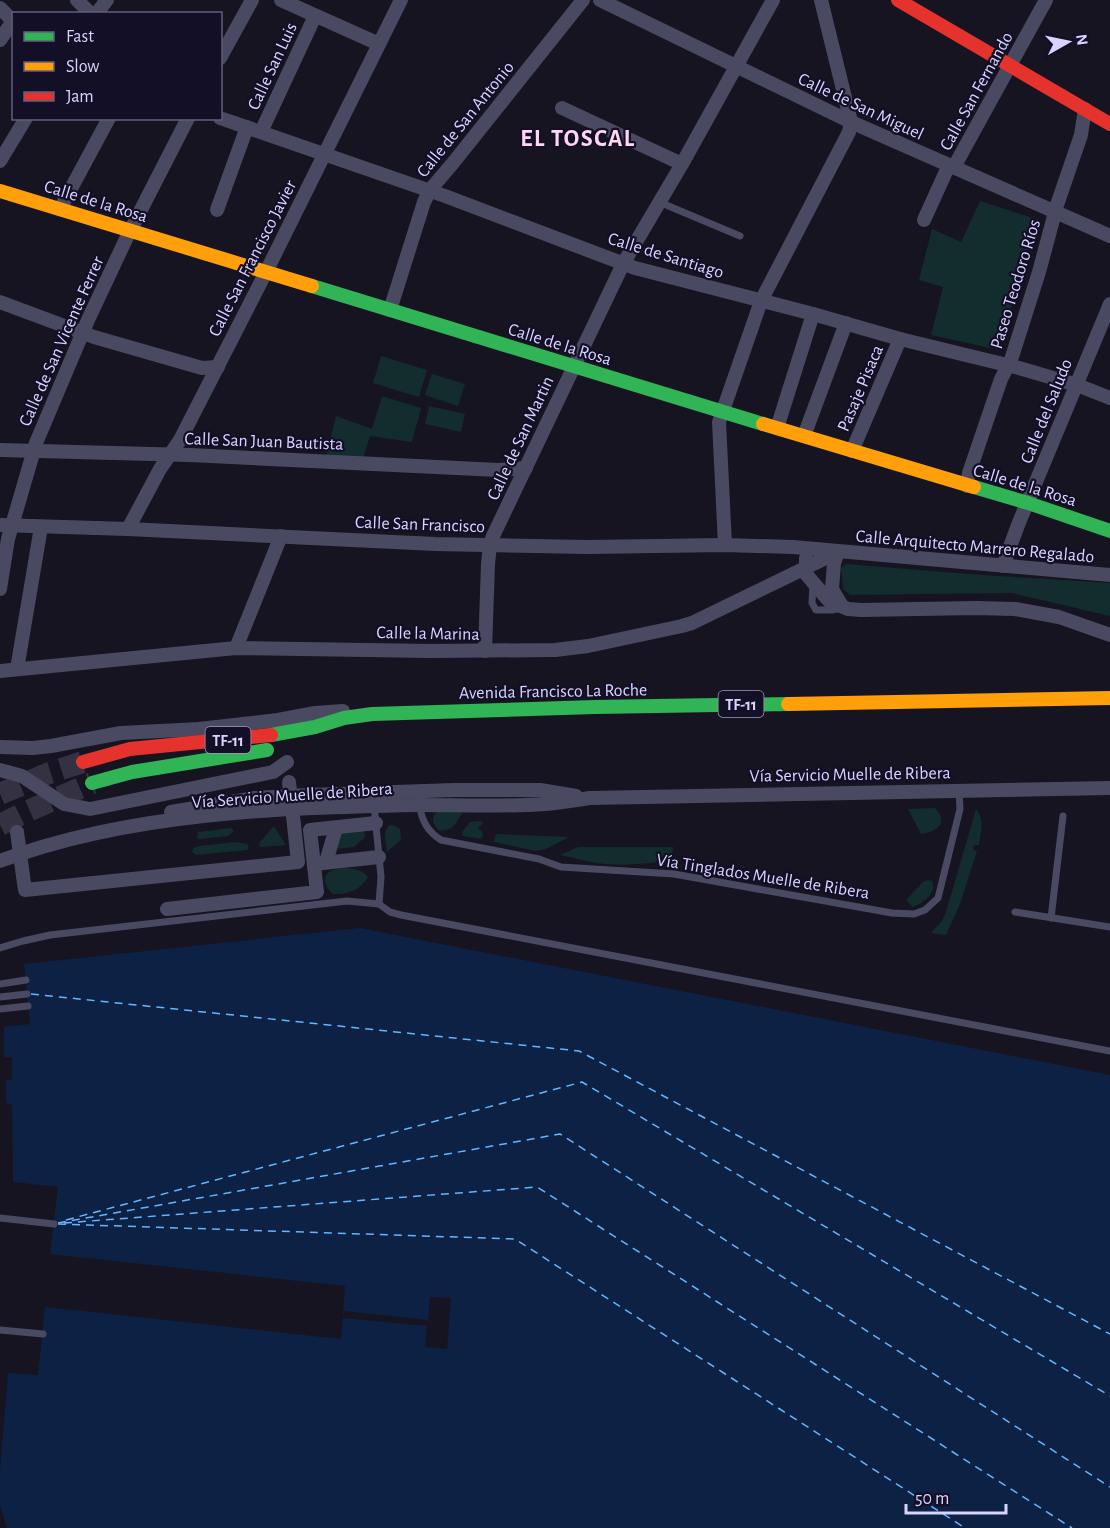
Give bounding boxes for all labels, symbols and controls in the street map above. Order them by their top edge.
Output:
legend [12,12,222,120]
north arrow [1038,12,1098,72]
street label: Calle San Luis [245,20,301,113]
text: Fast [66,28,94,46]
street label: Calle San Fernando [937,29,1017,154]
text: N [1073,33,1091,47]
text: Slow [66,58,99,76]
street label: Calle de San Antonio [414,58,518,181]
street label: Calle de San Miguel [795,70,926,144]
text: Jam [66,88,94,106]
district label: EL TOSCAL [520,127,636,151]
street label: Calle San Francisco Javier [206,177,300,339]
street label: Calle de la Rosa [42,178,150,226]
street label: Paseo Teodoro Ríos [988,218,1044,351]
street label: Calle de Santiago [606,230,726,282]
street label: Calle de San Vicente Ferrer [16,254,108,429]
street label: Calle de la Rosa [506,321,614,369]
street label: Pasaje Pisaca [835,343,887,434]
street label: Calle del Saludo [1018,356,1076,466]
street label: Calle de San Martin [484,374,557,503]
street label: Calle San Juan Bautista [184,430,344,454]
street label: Calle de la Rosa [971,462,1079,510]
street label: Calle San Francisco [355,514,486,536]
street label: Calle Arquitecto Marrero Regalado [855,528,1095,566]
street label: Calle la Marina [376,624,480,644]
street label: Avenida Francisco La Roche [459,681,647,703]
road number: TF-11 [718,691,764,717]
road number: TF-11 [206,727,250,753]
street label: Vía Servicio Muelle de Ribera [749,764,951,786]
street label: Vía Servicio Muelle de Ribera [191,780,393,812]
street label: Vía Tinglados Muelle de Ribera [655,851,871,903]
scale bar [906,1477,1006,1515]
text: 50 m [915,1490,949,1508]

